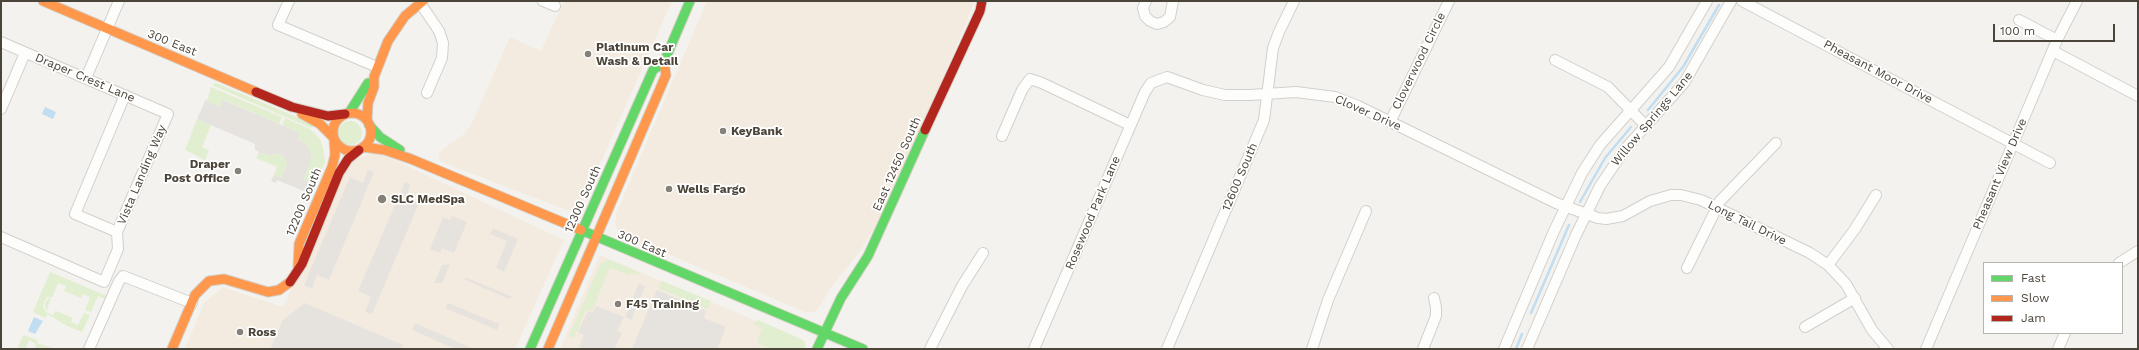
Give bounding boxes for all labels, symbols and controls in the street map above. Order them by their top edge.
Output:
street label: Cloverwood Circle [1389,10,1449,112]
scale bar [1995,16,2117,42]
text: 100 m [2000,24,2035,38]
street label: 300 East [145,27,199,59]
street label: Pheasant Moor Drive [1821,37,1935,107]
place label: Platinum Car Wash & Detail [596,40,678,68]
marker: Platinum Car Wash & Detail [583,49,593,59]
street label: Draper Crest Lane [33,50,137,106]
street label: Willow Springs Lane [1608,69,1696,169]
street label: Clover Drive [1333,92,1403,134]
street label: East 12450 South [870,115,924,213]
street label: Pheasant View Drive [1970,116,2030,232]
street label: Vista Landing Way [114,123,170,227]
place label: KeyBank [731,124,782,138]
marker: KeyBank [718,126,728,136]
street label: 12600 South [1219,141,1261,213]
street label: Rosewood Park Lane [1063,154,1123,272]
place label: Draper Post Office [164,157,230,185]
street label: 12300 South [562,163,604,235]
marker: Draper Post Office [233,166,243,176]
street label: 12200 South [283,166,325,238]
place label: Wells Fargo [677,182,746,196]
marker: Wells Fargo [664,184,674,194]
place label: SLC MedSpa [391,192,465,206]
marker: SLC MedSpa [376,193,388,205]
street label: Long Tail Drive [1705,198,1789,248]
street label: 300 East [615,227,669,261]
legend [1983,262,2123,334]
text: Fast [2021,271,2046,285]
text: Slow [2021,291,2049,305]
place label: F45 Training [626,297,699,311]
marker: F45 Training [613,299,623,309]
text: Jam [2021,311,2046,325]
place label: Ross [248,325,276,339]
marker: Ross [235,327,245,337]

